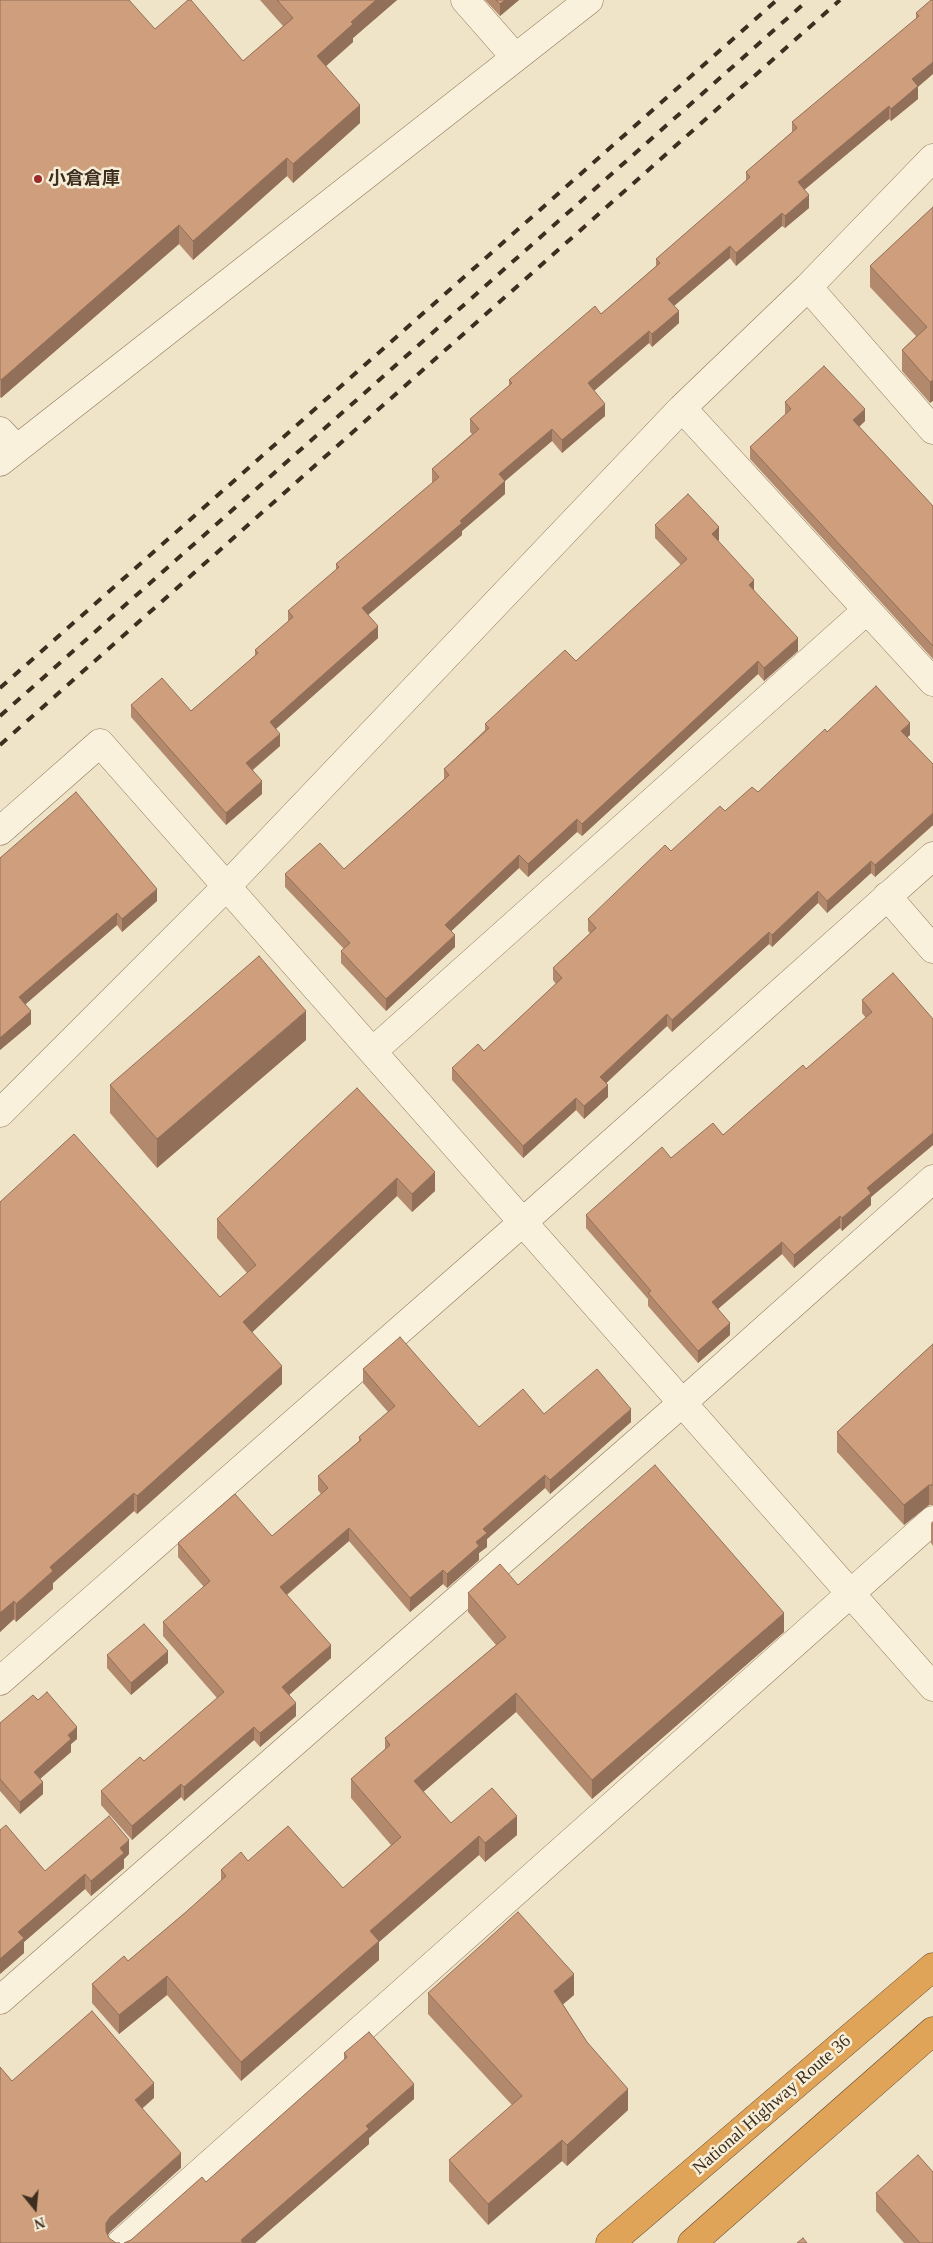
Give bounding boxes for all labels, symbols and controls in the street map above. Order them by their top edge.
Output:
place label: 小倉倉庫 [48,168,120,190]
marker: 小倉倉庫 [32,173,44,185]
street label: National Highway Route 36 [689,2030,855,2180]
north arrow [10,2183,60,2233]
text: N [32,2214,47,2231]

